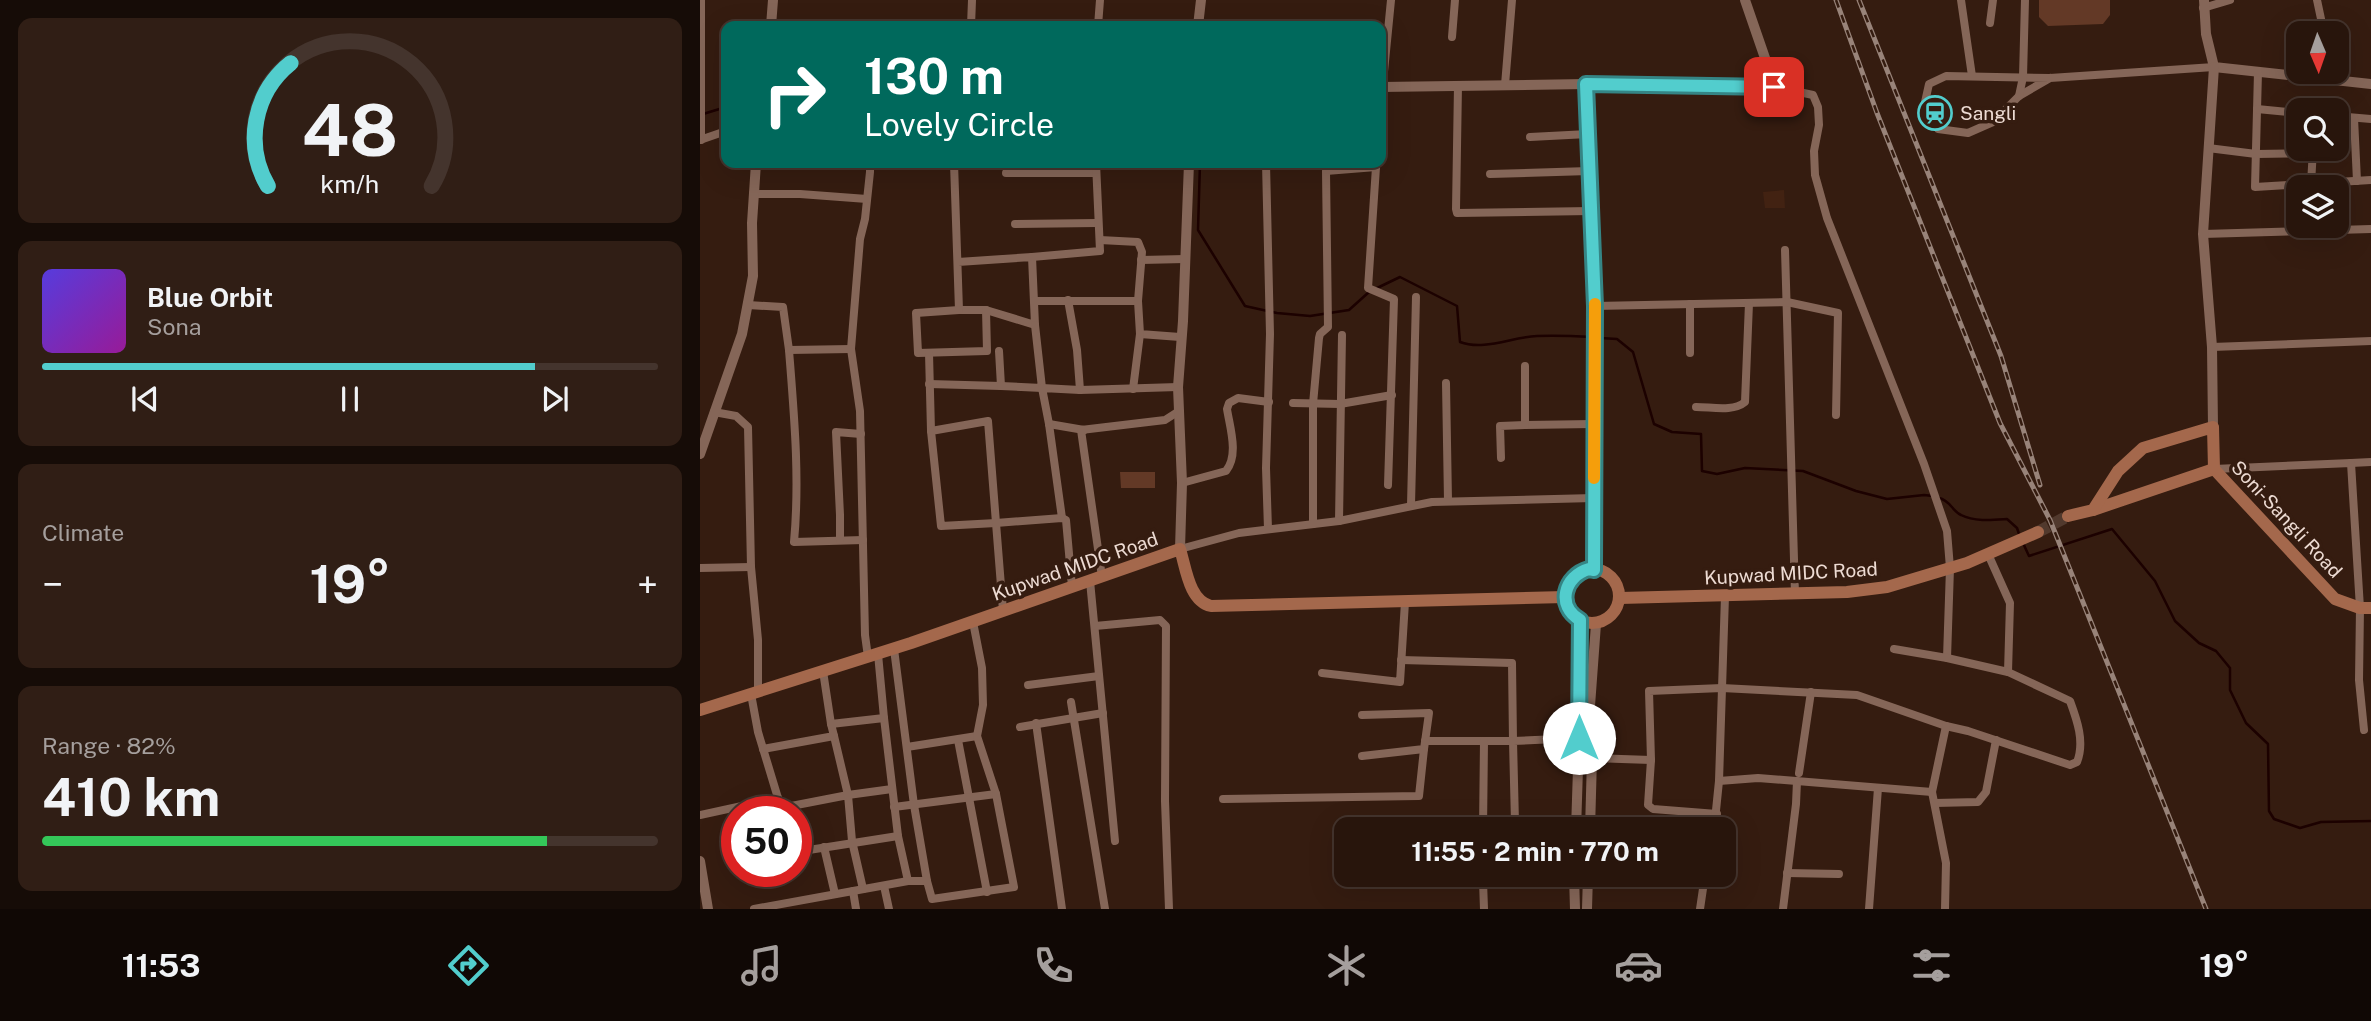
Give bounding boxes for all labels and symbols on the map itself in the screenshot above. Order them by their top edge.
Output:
north arrow [2286,21,2348,84]
pin [1744,57,1804,117]
station icon: Sangli [1916,94,1954,132]
place label: Sangli [1960,102,2016,124]
street label: Soni-Sangli Road [2227,456,2347,582]
street label: Kupwad MIDC Road [989,527,1161,605]
street label: Kupwad MIDC Road [1704,557,1878,589]
position arrow [1542,701,1616,775]
speed limit sign: 50 [721,796,812,887]

